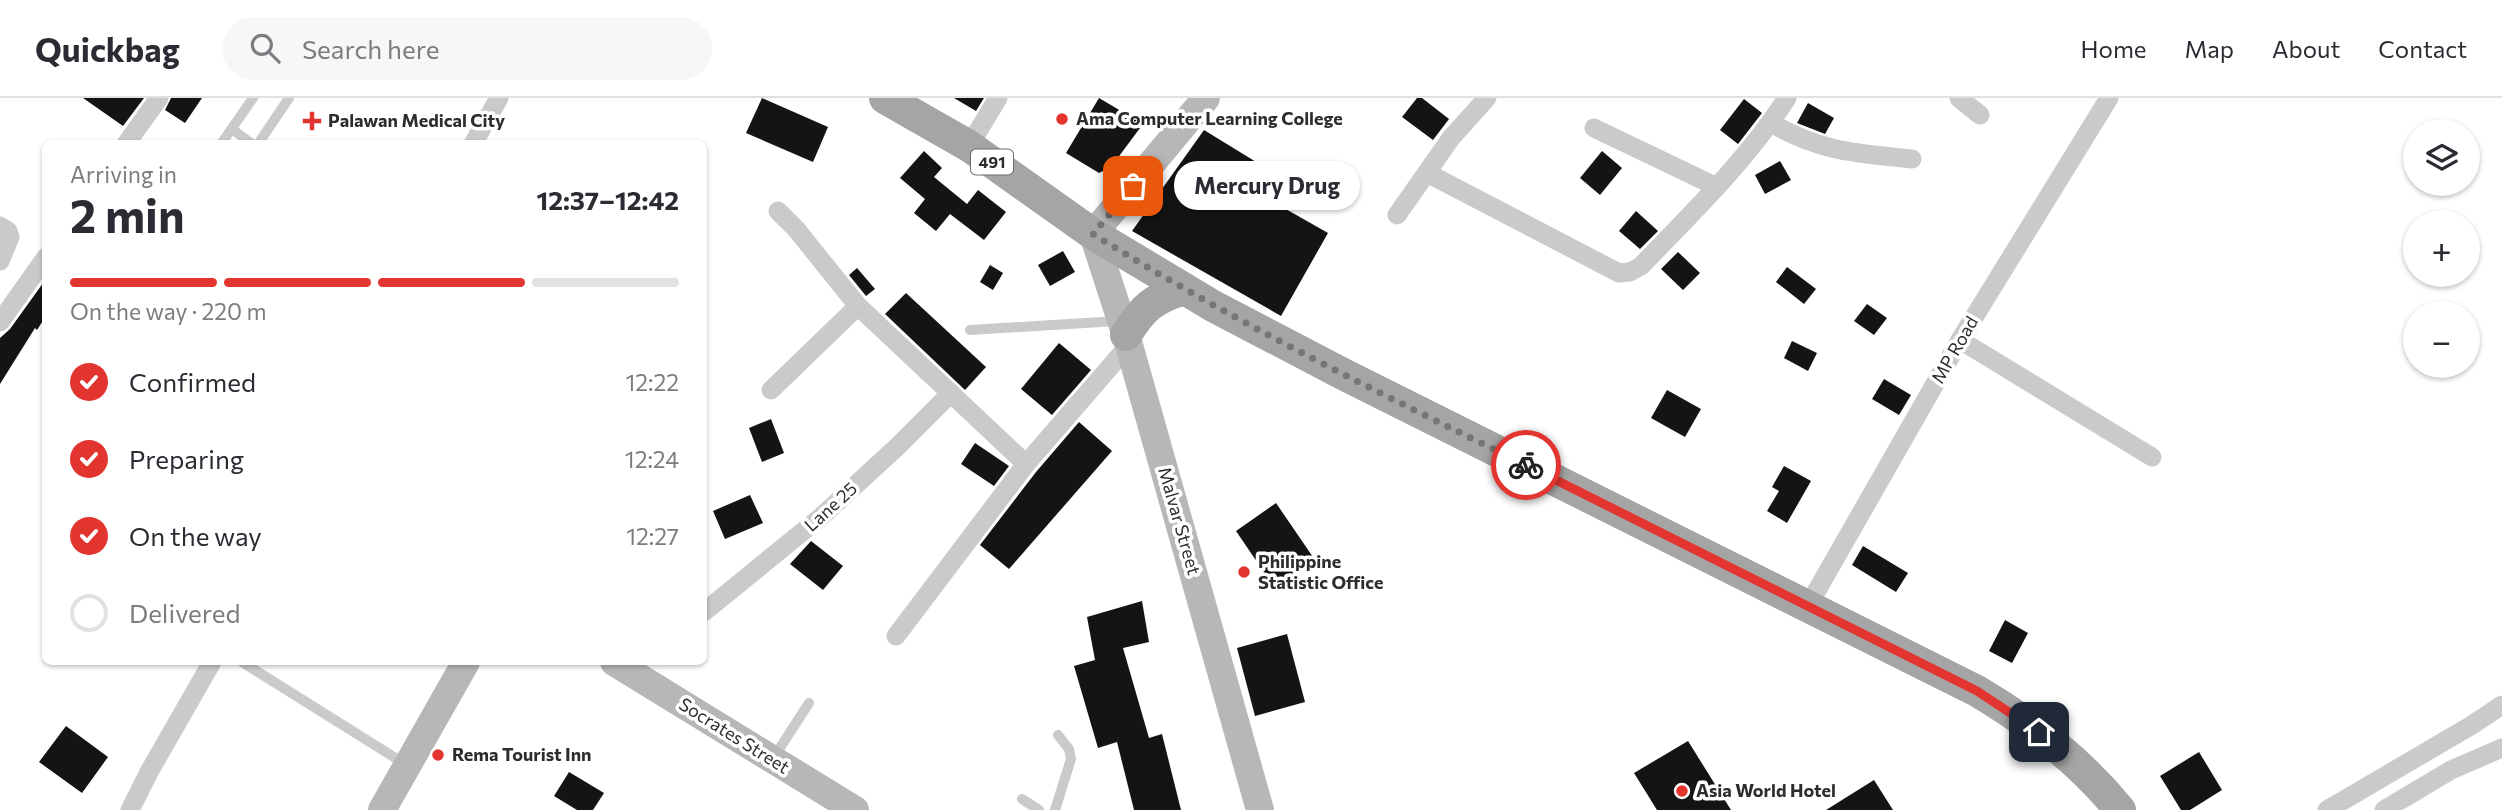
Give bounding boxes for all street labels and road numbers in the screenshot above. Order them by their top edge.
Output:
road number: 491 [971,150,1013,174]
street label: MP Road [1926,312,1982,387]
street label: Malvar Street [1154,464,1206,577]
street label: Lane 25 [799,477,861,536]
street label: Socrates Street [675,692,794,778]

